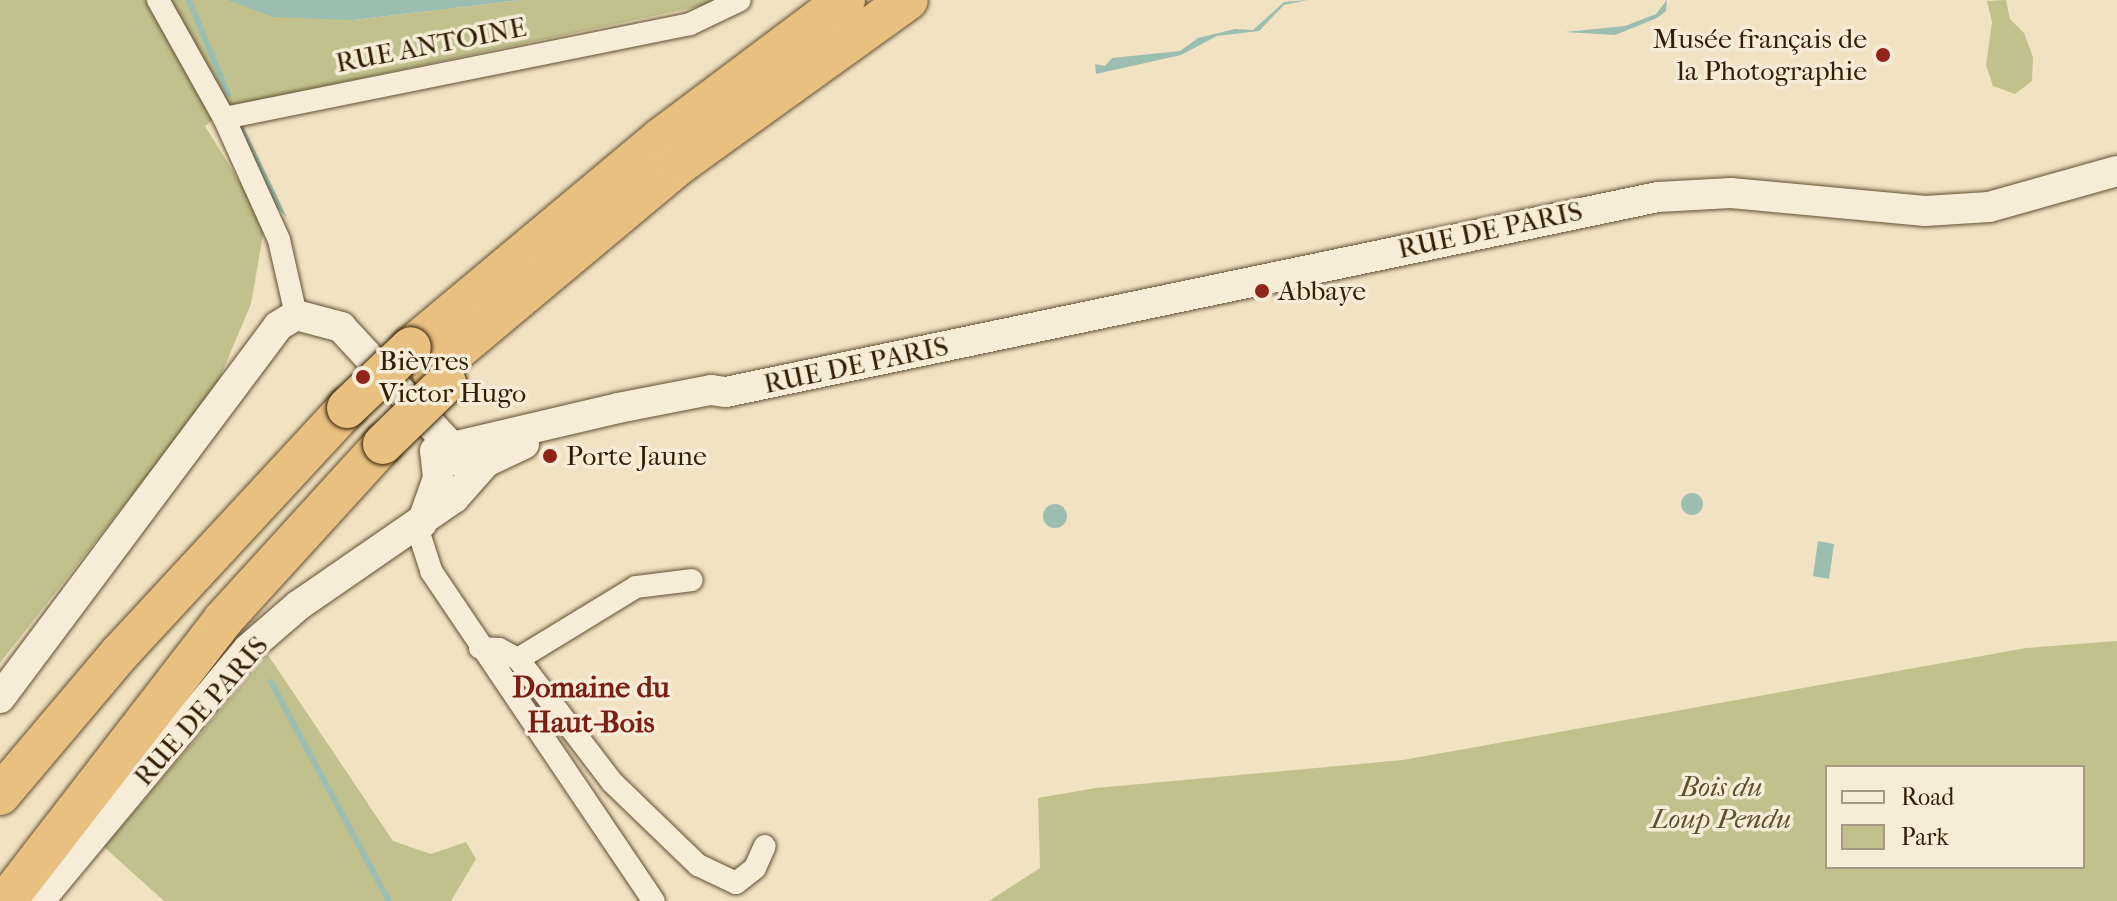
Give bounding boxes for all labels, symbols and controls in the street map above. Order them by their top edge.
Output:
street label: RUE ANTOINE [333,10,529,80]
place label: Musée français de la Photographie [1653,22,1867,88]
marker: Musée français de la Photographie [1874,46,1892,64]
street label: RUE DE PARIS [1395,194,1585,266]
place label: Abbaye [1278,274,1366,308]
marker: Abbaye [1253,282,1271,300]
street label: RUE DE PARIS [761,329,951,401]
place label: Bièvres Victor Hugo [379,344,526,410]
marker: Bièvres Victor Hugo [354,368,372,386]
place label: Porte Jaune [566,439,707,473]
marker: Porte Jaune [541,447,559,465]
street label: RUE DE PARIS [127,629,275,793]
district label: Domaine du Haut-Bois [512,670,670,740]
legend [1825,765,2085,869]
park label: Bois du Loup Pendu [1651,770,1791,836]
text: Road [1901,783,1954,811]
text: Park [1901,823,1949,851]

